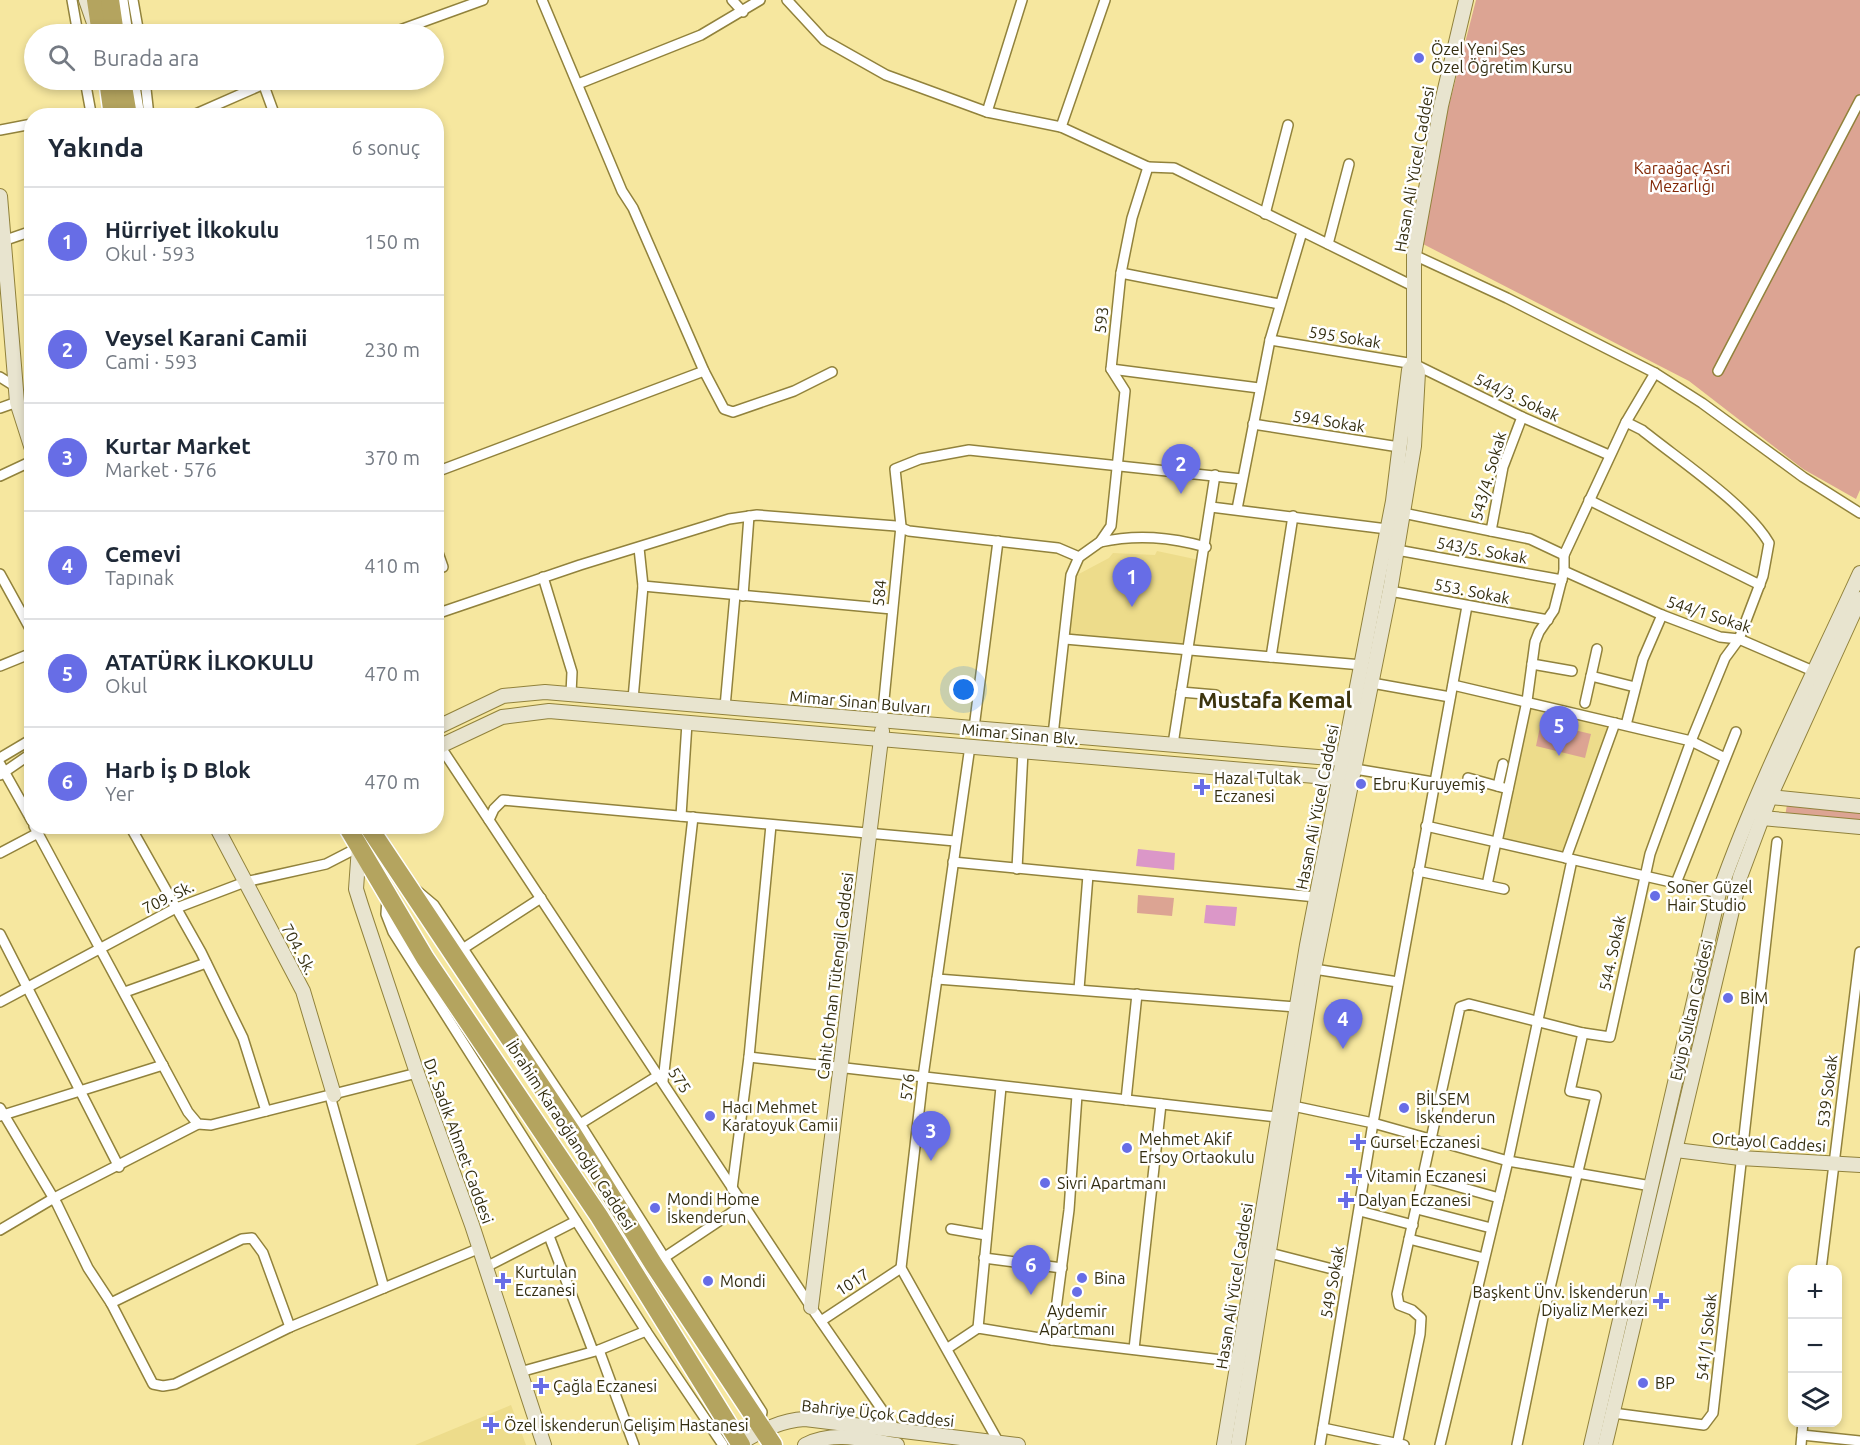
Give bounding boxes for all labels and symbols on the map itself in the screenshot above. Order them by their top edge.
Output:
place label: Özel Yeni Ses Özel Öğretim Kursu [1431,40,1572,76]
marker: Özel Yeni Ses Özel Öğretim Kursu [1412,51,1426,65]
street label: Hasan Ali Yücel Caddesi [1391,85,1437,253]
park label: Karaağaç Asri Mezarlığı [1634,159,1730,195]
street label: 593 [1091,306,1111,334]
street label: 595 Sokak [1308,322,1382,352]
street label: 544/3. Sokak [1472,369,1562,425]
street label: 594 Sokak [1292,406,1366,436]
street label: 543/4. Sokak [1467,429,1509,523]
pin: 2 [1162,444,1200,494]
street label: 543/5. Sokak [1435,533,1529,567]
pin: 1 [1112,558,1152,607]
street label: 553. Sokak [1433,575,1511,607]
street label: 584 [869,579,889,607]
street label: 544/1 Sokak [1664,592,1754,636]
your location [949,675,978,704]
street label: Mimar Sinan Bulvarı [789,687,931,717]
district label: Mustafa Kemal [1198,687,1352,712]
pin: 5 [1540,706,1578,756]
street label: Mimar Sinan Blv. [961,720,1079,748]
street label: Hasan Ali Yücel Caddesi [1292,723,1342,891]
place label: Hazal Tultak Eczanesi [1214,769,1301,805]
place label: Ebru Kuruyemiş [1373,775,1485,793]
marker: Ebru Kuruyemiş [1354,777,1368,791]
marker: Hazal Tultak Eczanesi [1195,780,1209,794]
street label: Cahit Orhan Tütengil Caddesi [813,871,857,1081]
street label: 709. Sk. [139,877,197,917]
place label: Soner Güzel Hair Studio [1667,878,1752,914]
marker: Soner Güzel Hair Studio [1648,889,1662,903]
street label: 544. Sokak [1595,914,1629,992]
street label: 704. Sk. [278,920,320,978]
street label: Eyüp Sultan Caddesi [1666,938,1716,1082]
place label: BİM [1740,989,1768,1007]
marker: BİM [1721,991,1735,1005]
pin: 4 [1324,1000,1362,1049]
street label: İbrahim Karaoğlanoğlu Caddesi [503,1037,639,1233]
street label: 539 Sokak [1814,1054,1840,1128]
street label: Dr. Sadık Ahmet Caddesi [421,1056,497,1226]
street label: 575 [665,1064,695,1096]
street label: 576 [896,1072,918,1102]
place label: BİLSEM İskenderun [1416,1090,1495,1126]
place label: Hacı Mehmet Karatoyuk Camii [722,1098,838,1134]
marker: BİLSEM İskenderun [1397,1101,1411,1115]
marker: Hacı Mehmet Karatoyuk Camii [703,1109,717,1123]
pin: 3 [912,1112,950,1161]
street label: Ortayol Caddesi [1711,1129,1827,1155]
place label: Mehmet Akif Ersoy Ortaokulu [1139,1130,1255,1166]
place label: Gursel Eczanesi [1370,1133,1480,1151]
marker: Gursel Eczanesi [1351,1135,1365,1149]
marker: Mehmet Akif Ersoy Ortaokulu [1120,1141,1134,1155]
place label: Vitamin Eczanesi [1366,1167,1486,1185]
marker: Vitamin Eczanesi [1347,1169,1361,1183]
place label: Sivri Apartmanı [1057,1174,1166,1192]
marker: Sivri Apartmanı [1038,1176,1052,1190]
place label: Mondi Home İskenderun [667,1190,759,1226]
place label: Dalyan Eczanesi [1358,1191,1471,1209]
marker: Dalyan Eczanesi [1339,1193,1353,1207]
marker: Mondi Home İskenderun [648,1201,662,1215]
street label: Hasan Ali Yücel Caddesi [1212,1202,1256,1370]
street label: 549 Sokak [1317,1245,1347,1319]
pin: 6 [1012,1246,1050,1295]
place label: Kurtulan Eczanesi [515,1263,577,1299]
street label: 1017 [832,1265,872,1299]
place label: Bina [1094,1269,1125,1287]
marker: Bina [1075,1271,1089,1285]
place label: Mondi [720,1272,766,1290]
marker: Kurtulan Eczanesi [496,1274,510,1288]
marker: Mondi [701,1274,715,1288]
place label: Başkent Ünv. İskenderun Diyaliz Merkezi [1473,1283,1648,1319]
marker: Aydemir Apartmanı [1070,1285,1084,1299]
marker: Başkent Ünv. İskenderun Diyaliz Merkezi [1652,1292,1670,1310]
street label: 541/1 Sokak [1692,1292,1720,1382]
place label: Aydemir Apartmanı [1039,1302,1115,1338]
place label: BP [1655,1374,1675,1392]
marker: BP [1636,1376,1650,1390]
place label: Çağla Eczanesi [553,1377,657,1395]
marker: Çağla Eczanesi [534,1379,548,1393]
street label: Bahriye Üçok Caddesi [801,1396,955,1430]
marker: Özel İskenderun Gelişim Hastanesi [482,1416,500,1434]
place label: Özel İskenderun Gelişim Hastanesi [504,1416,749,1434]

